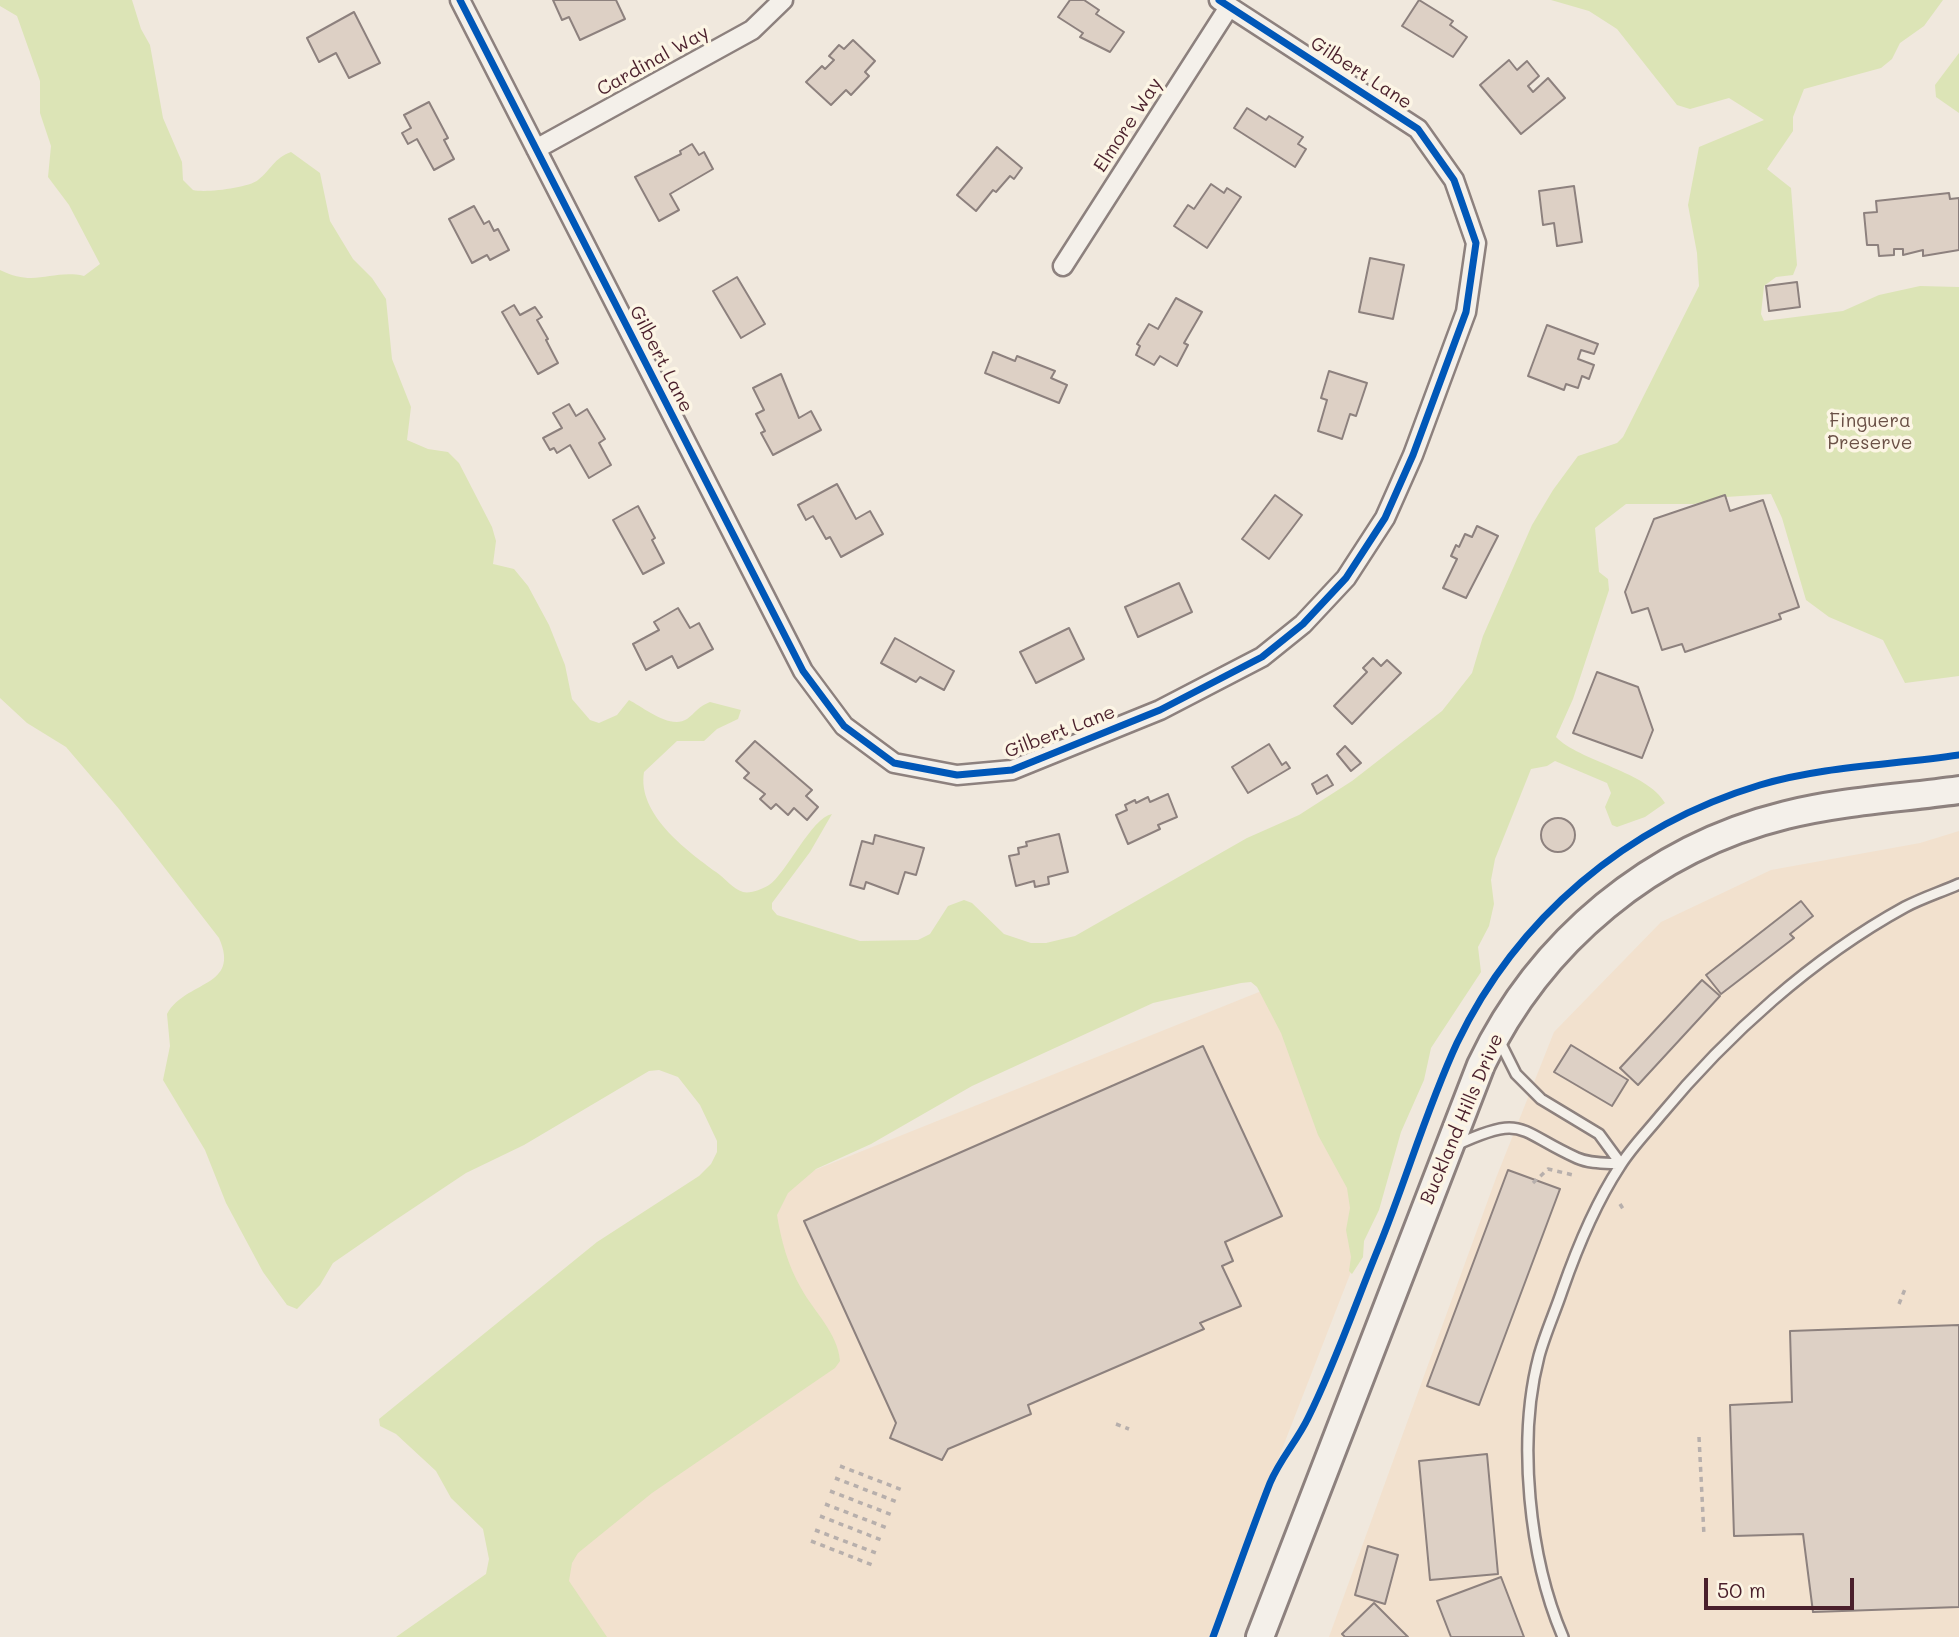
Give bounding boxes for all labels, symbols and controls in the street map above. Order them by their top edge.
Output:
street label: Cardinal Way [593,21,713,101]
street label: Gilbert Lane [1306,32,1416,114]
street label: Elmore Way [1089,74,1167,176]
street label: Gilbert Lane [624,302,698,416]
park label: Finguera Preserve [1827,410,1913,454]
street label: Gilbert Lane [1001,700,1119,764]
street label: Buckland Hills Drive [1416,1030,1508,1208]
scale bar [1707,1564,1857,1608]
text: 50 m [1717,1576,1766,1603]

